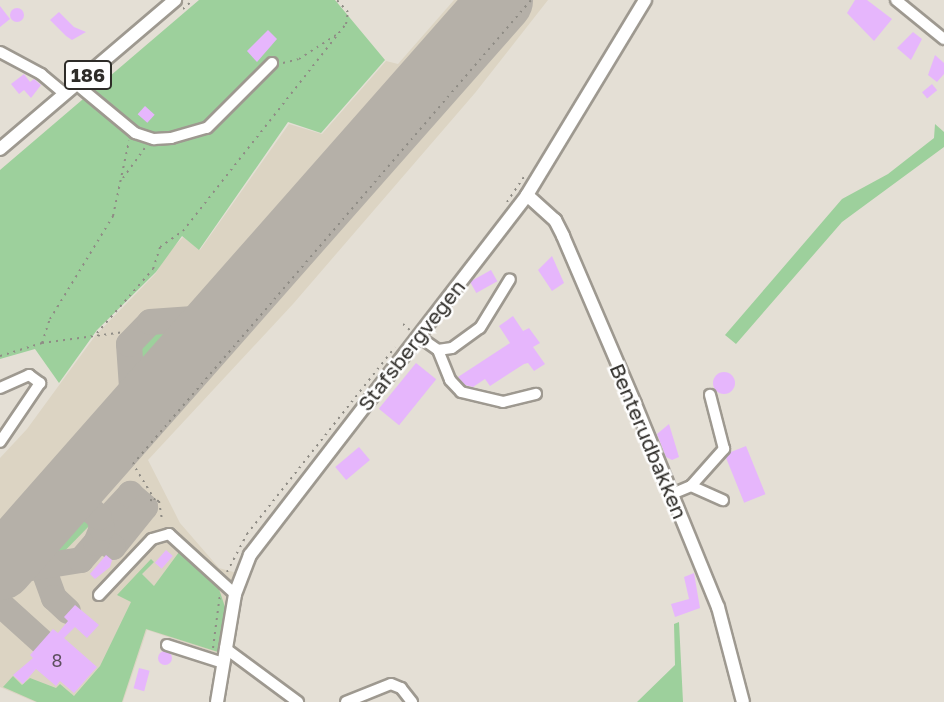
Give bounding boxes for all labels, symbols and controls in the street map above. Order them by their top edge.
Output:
road number: 186 [64,60,112,90]
street label: Stafsbergvegen [352,274,470,416]
street label: Benterudbakken [605,359,693,523]
house number: 8 [52,649,62,671]

